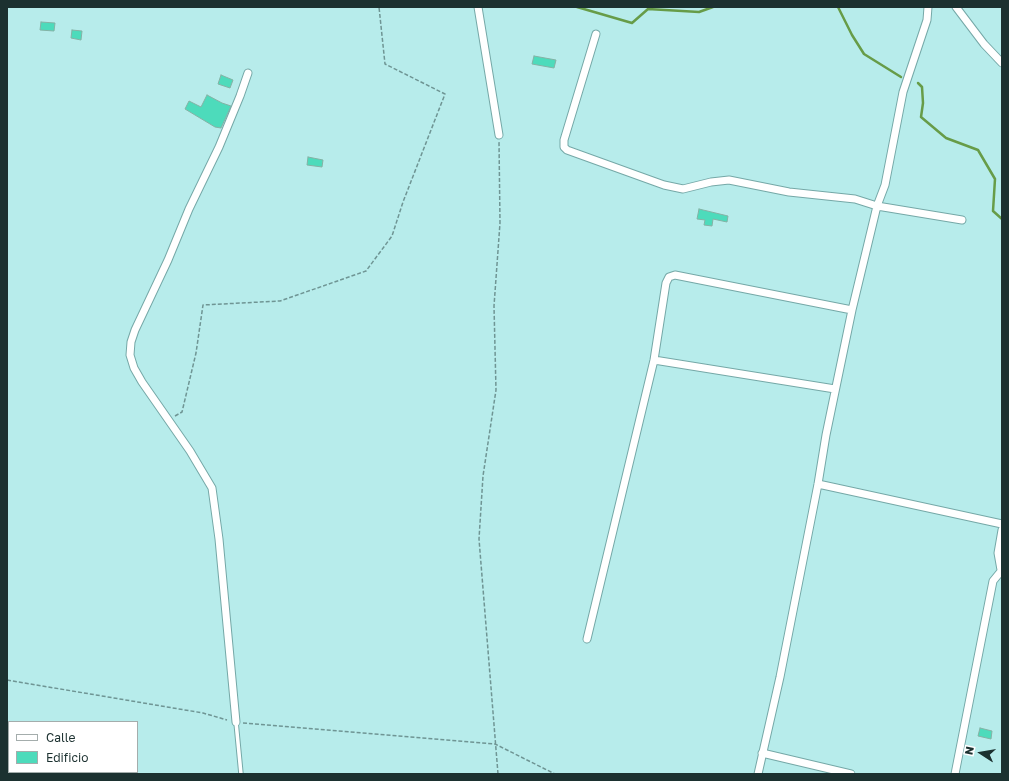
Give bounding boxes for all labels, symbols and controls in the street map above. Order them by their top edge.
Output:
legend [8,721,138,773]
text: Calle [46,730,75,745]
north arrow [961,733,1001,773]
text: N [962,745,976,756]
text: Edificio [46,750,88,765]

